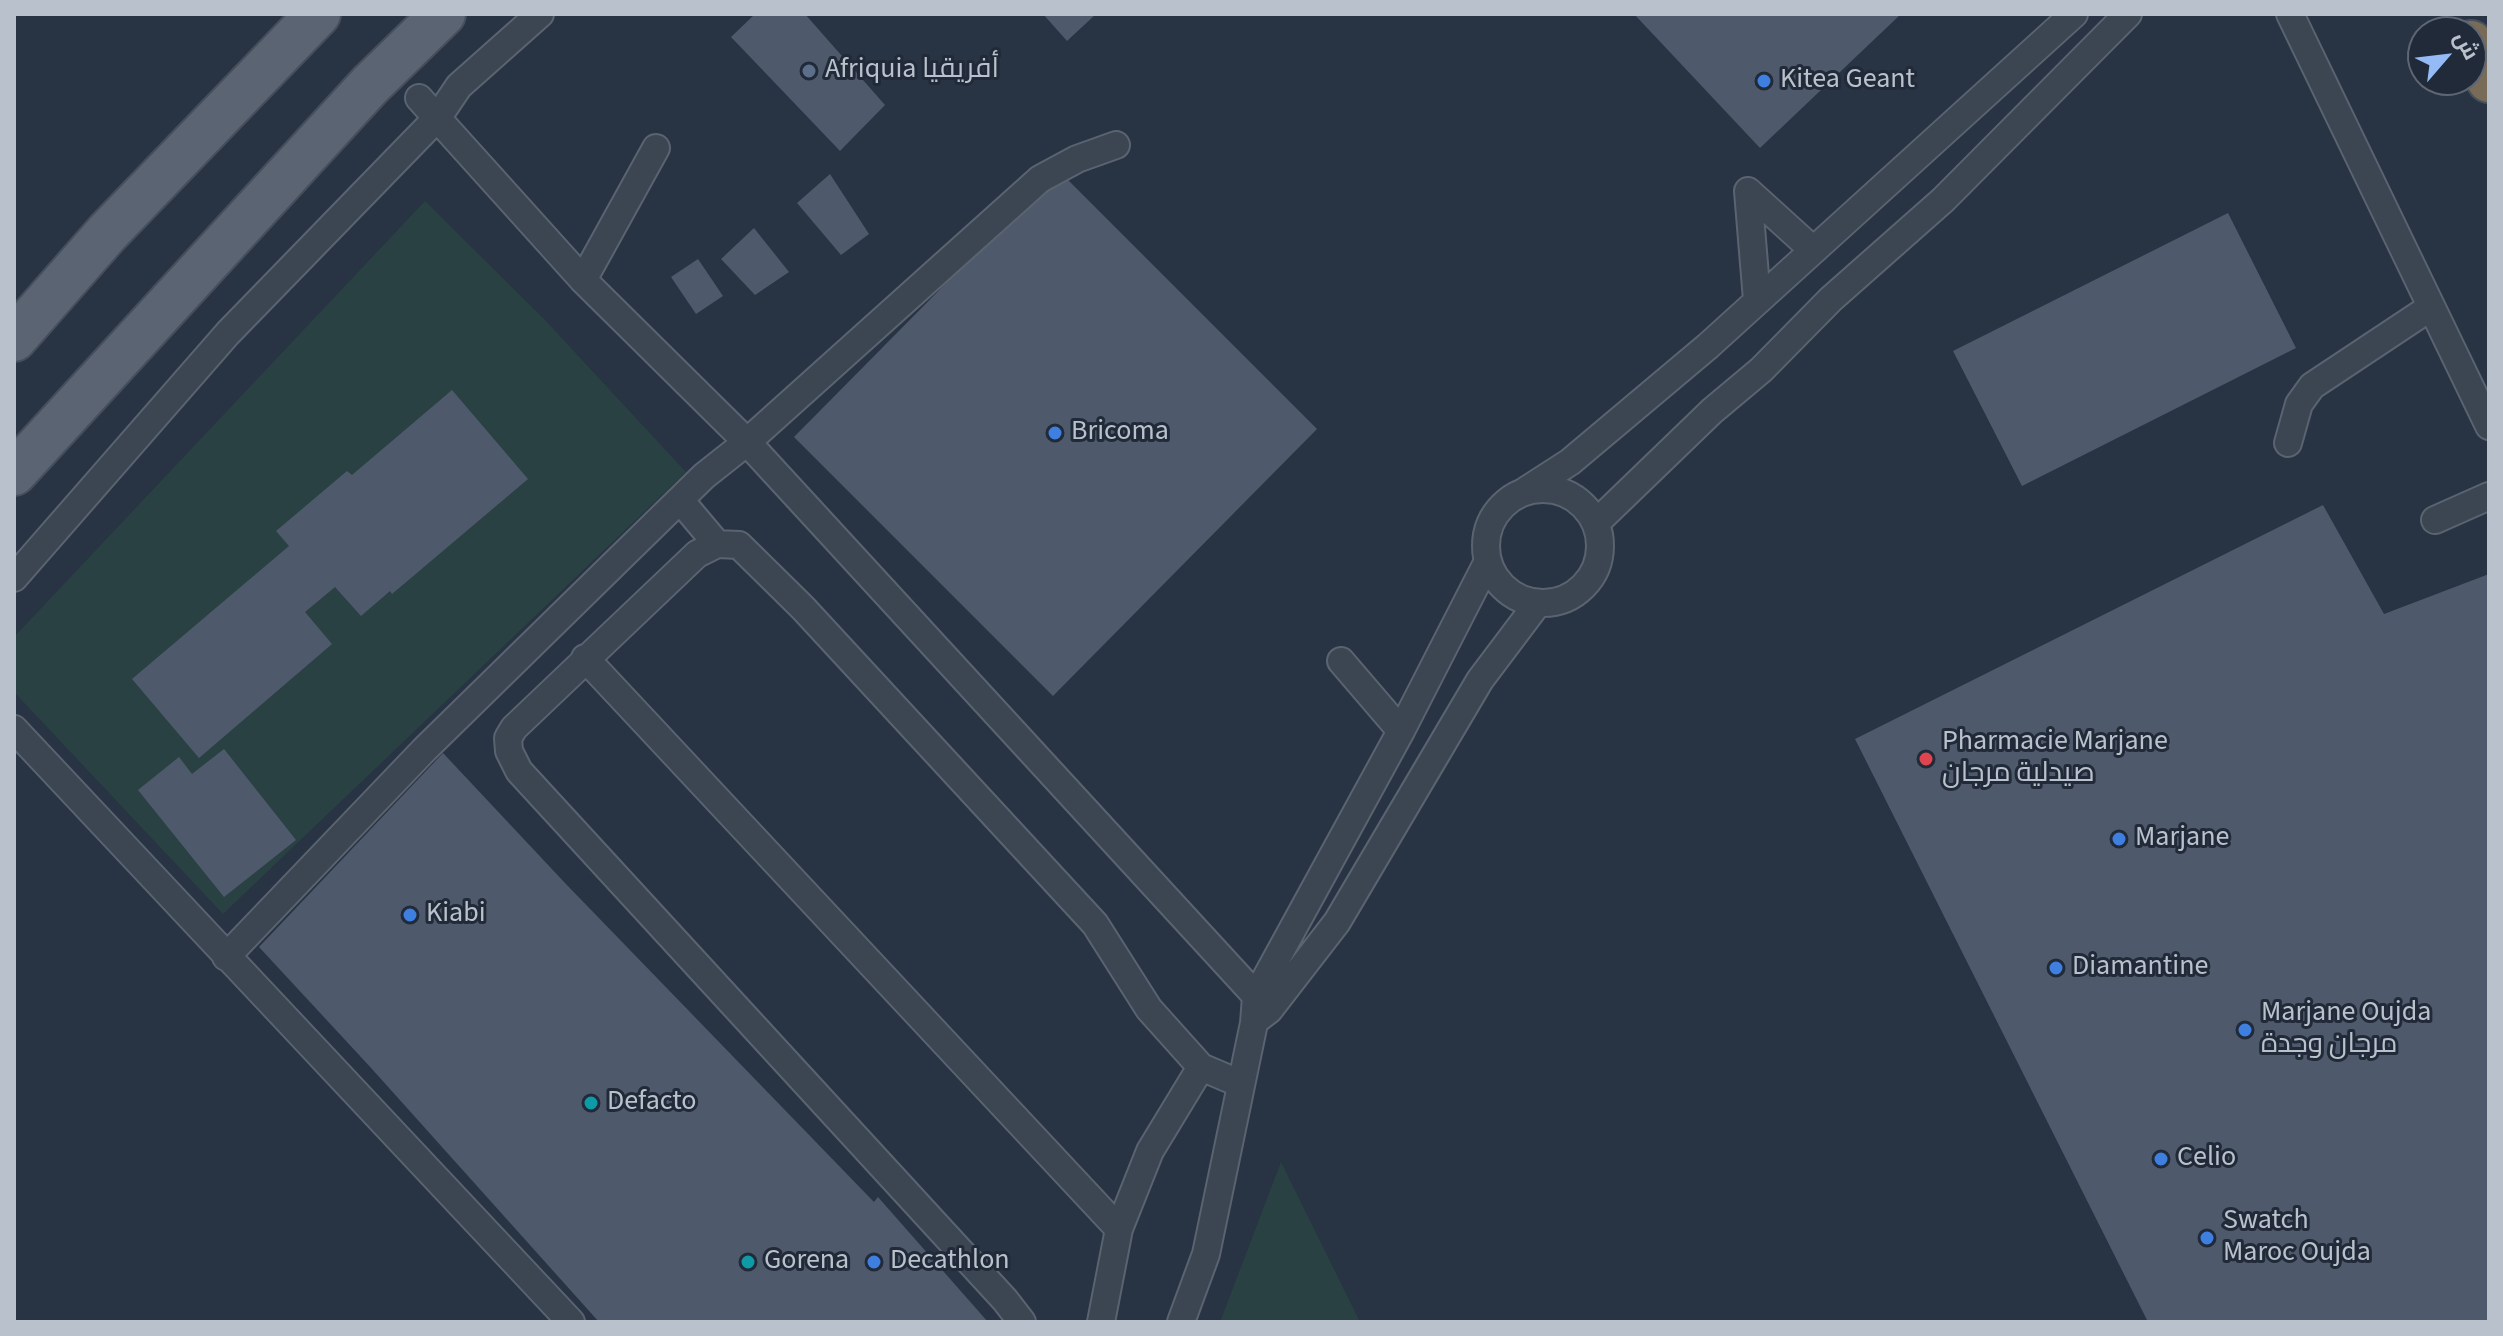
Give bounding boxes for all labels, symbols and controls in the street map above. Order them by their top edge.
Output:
north arrow [2407,16,2487,96]
text: ش [2446,26,2487,66]
place label: Afriquia أفريقيا [825,54,999,88]
marker: Afriquia أفريقيا [800,62,818,80]
place label: Kitea Geant [1780,64,1915,98]
marker: Kitea Geant [1755,72,1773,90]
place label: Bricoma [1071,416,1169,450]
marker: Bricoma [1046,424,1064,442]
place label: Pharmacie Marjane صيدلية مرجان [1942,726,2168,792]
marker: Pharmacie Marjane صيدلية مرجان [1917,750,1935,768]
place label: Marjane [2135,822,2229,856]
marker: Marjane [2110,830,2128,848]
place label: Kiabi [426,898,486,932]
marker: Kiabi [401,906,419,924]
place label: Diamantine [2072,951,2208,985]
marker: Diamantine [2047,959,2065,977]
place label: Marjane Oujda مرجان وجدة [2261,997,2431,1063]
marker: Marjane Oujda مرجان وجدة [2236,1021,2254,1039]
place label: Defacto [607,1086,697,1120]
marker: Defacto [582,1094,600,1112]
place label: Celio [2177,1142,2236,1176]
marker: Celio [2152,1150,2170,1168]
place label: Swatch Maroc Oujda [2223,1205,2371,1271]
marker: Swatch Maroc Oujda [2198,1229,2216,1247]
place label: Gorena [764,1245,849,1279]
place label: Decathlon [890,1245,1010,1279]
marker: Gorena [739,1253,757,1271]
marker: Decathlon [865,1253,883,1271]

